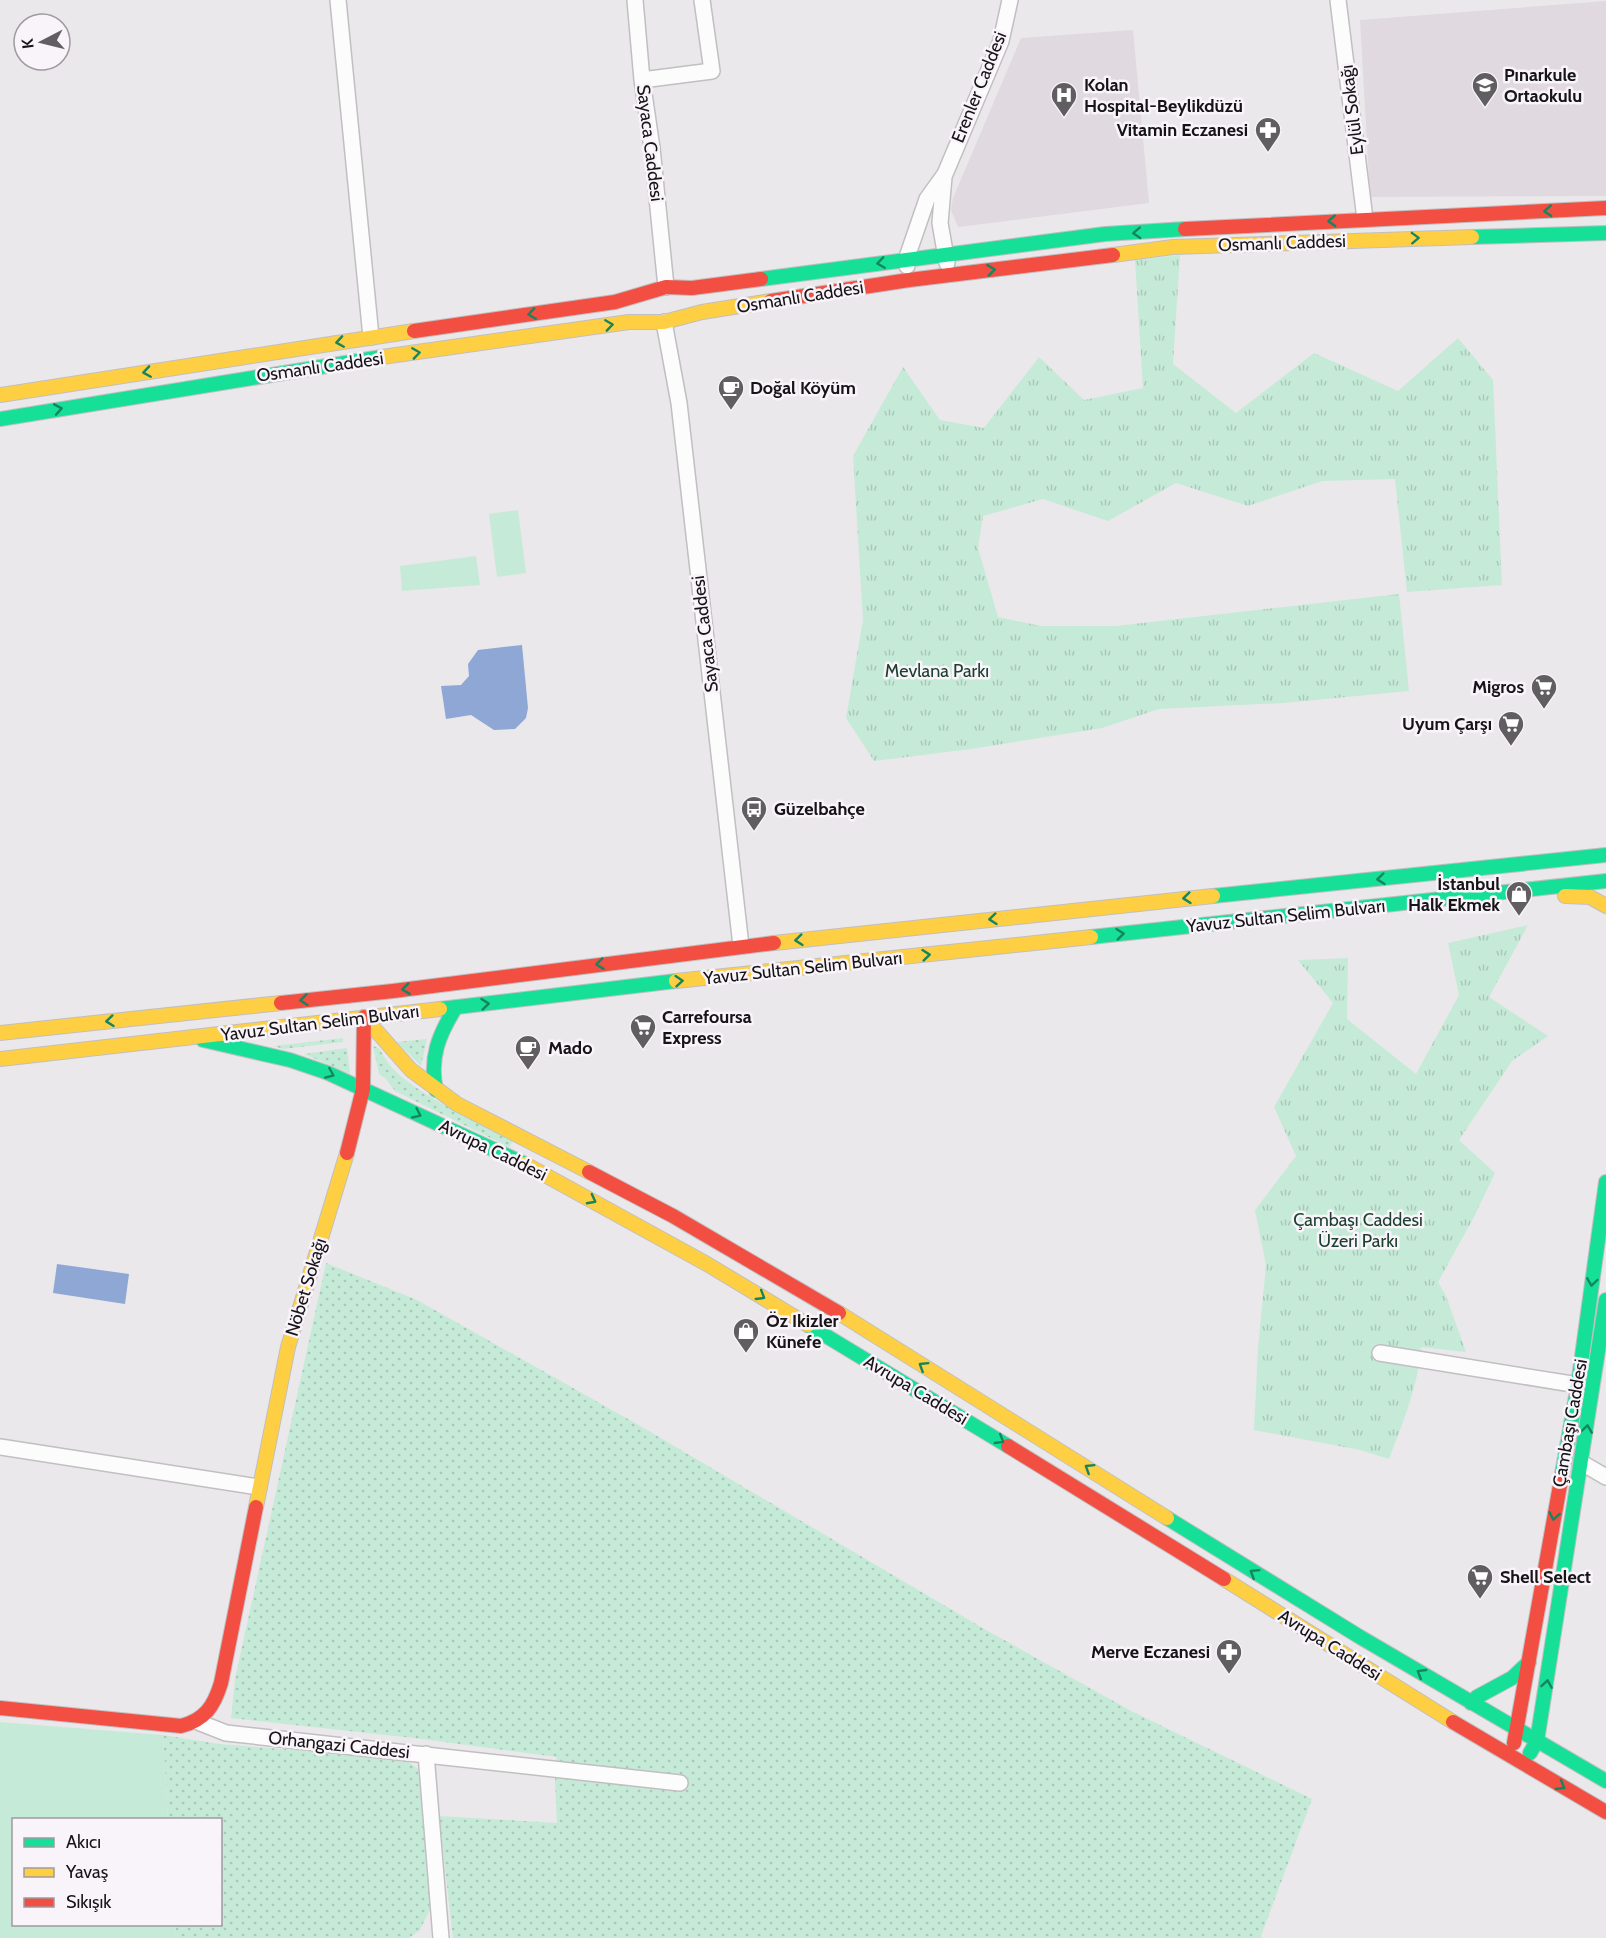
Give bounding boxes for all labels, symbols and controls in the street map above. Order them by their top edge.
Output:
north arrow [12,12,72,72]
street label: Erenler Caddesi [947,28,1011,146]
text: K [18,38,38,50]
street label: Eylül Sokağı [1336,64,1368,156]
place label: Pınarkule Ortaokulu [1504,64,1582,107]
school or university icon: Pınarkule Ortaokulu [1470,70,1500,108]
place label: Kolan Hospital-Beylikdüzü [1084,74,1243,117]
hospital icon: Kolan Hospital-Beylikdüzü [1049,80,1079,118]
street label: Sayaca Caddesi [632,83,668,203]
pharmacy icon: Vitamin Eczanesi [1253,115,1283,153]
place label: Vitamin Eczanesi [1117,119,1248,141]
one-way arrow [1543,204,1552,217]
one-way arrow [1327,214,1336,227]
one-way arrow [1133,226,1142,239]
street label: Osmanlı Caddesi [1218,230,1346,256]
one-way arrow [1411,232,1420,244]
one-way arrow [876,256,886,268]
one-way arrow [986,264,995,277]
street label: Osmanlı Caddesi [735,276,865,318]
one-way arrow [528,307,537,319]
one-way arrow [604,319,614,331]
one-way arrow [335,335,345,348]
street label: Osmanlı Caddesi [255,347,385,387]
one-way arrow [412,347,421,360]
one-way arrow [142,365,152,378]
cafe icon: Doğal Köyüm [716,373,746,411]
place label: Doğal Köyüm [750,377,856,399]
one-way arrow [52,403,62,416]
street label: Sayaca Caddesi [687,574,723,694]
park label: Mevlana Parkı [885,660,989,682]
supermarket icon: Migros [1529,672,1559,710]
place label: Migros [1472,676,1524,698]
supermarket icon: Uyum Çarşı [1496,709,1526,747]
place label: Uyum Çarşı [1402,713,1492,735]
bus stop icon: Güzelbahçe [739,794,769,832]
place label: Güzelbahçe [774,798,865,820]
one-way arrow [1376,872,1385,885]
place label: İstanbul Halk Ekmek [1408,873,1500,916]
shop icon: İstanbul Halk Ekmek [1504,879,1534,917]
one-way arrow [1182,891,1191,904]
street label: Yavuz Sultan Selim Bulvarı [1185,895,1386,937]
one-way arrow [988,912,997,924]
one-way arrow [1115,928,1124,940]
one-way arrow [794,934,804,946]
street label: Yavuz Sultan Selim Bulvarı [702,947,903,989]
one-way arrow [921,949,931,962]
one-way arrow [595,957,604,970]
one-way arrow [674,975,683,988]
one-way arrow [402,982,411,995]
one-way arrow [299,993,308,1006]
one-way arrow [481,998,490,1011]
street label: Yavuz Sultan Selim Bulvarı [219,1000,420,1046]
place label: Carrefoursa Express [662,1006,752,1049]
supermarket icon: Carrefoursa Express [628,1012,658,1050]
one-way arrow [105,1014,114,1027]
cafe icon: Mado [513,1033,543,1071]
place label: Mado [548,1037,592,1059]
one-way arrow [323,1067,334,1079]
one-way arrow [410,1106,421,1118]
street label: Avrupa Caddesi [435,1114,551,1186]
one-way arrow [585,1192,596,1204]
park label: Çambaşı Caddesi Üzeri Parkı [1293,1209,1423,1252]
street label: Nöbet Sokağı [281,1235,331,1339]
one-way arrow [1586,1277,1598,1286]
one-way arrow [755,1289,765,1301]
place label: Öz Ikizler Künefe [766,1310,838,1353]
shop icon: Öz Ikizler Künefe [731,1316,761,1354]
street label: Avrupa Caddesi [860,1350,972,1430]
street label: Çambaşı Caddesi [1548,1357,1592,1489]
one-way arrow [919,1362,930,1373]
one-way arrow [1581,1424,1593,1433]
one-way arrow [994,1433,1004,1445]
one-way arrow [1085,1464,1096,1475]
one-way arrow [1549,1511,1561,1521]
supermarket icon: Shell Select [1465,1562,1495,1600]
place label: Shell Select [1500,1566,1591,1588]
one-way arrow [1250,1568,1260,1580]
street label: Avrupa Caddesi [1274,1605,1386,1685]
pharmacy icon: Merve Eczanesi [1214,1637,1244,1675]
place label: Merve Eczanesi [1091,1641,1210,1663]
one-way arrow [1417,1668,1427,1680]
one-way arrow [1540,1679,1553,1689]
street label: Orhangazi Caddesi [267,1727,411,1763]
one-way arrow [1555,1779,1566,1790]
legend [12,1818,222,1926]
text: Akıcı [66,1831,101,1853]
text: Yavaş [65,1861,108,1883]
text: Sıkışık [66,1891,112,1913]

